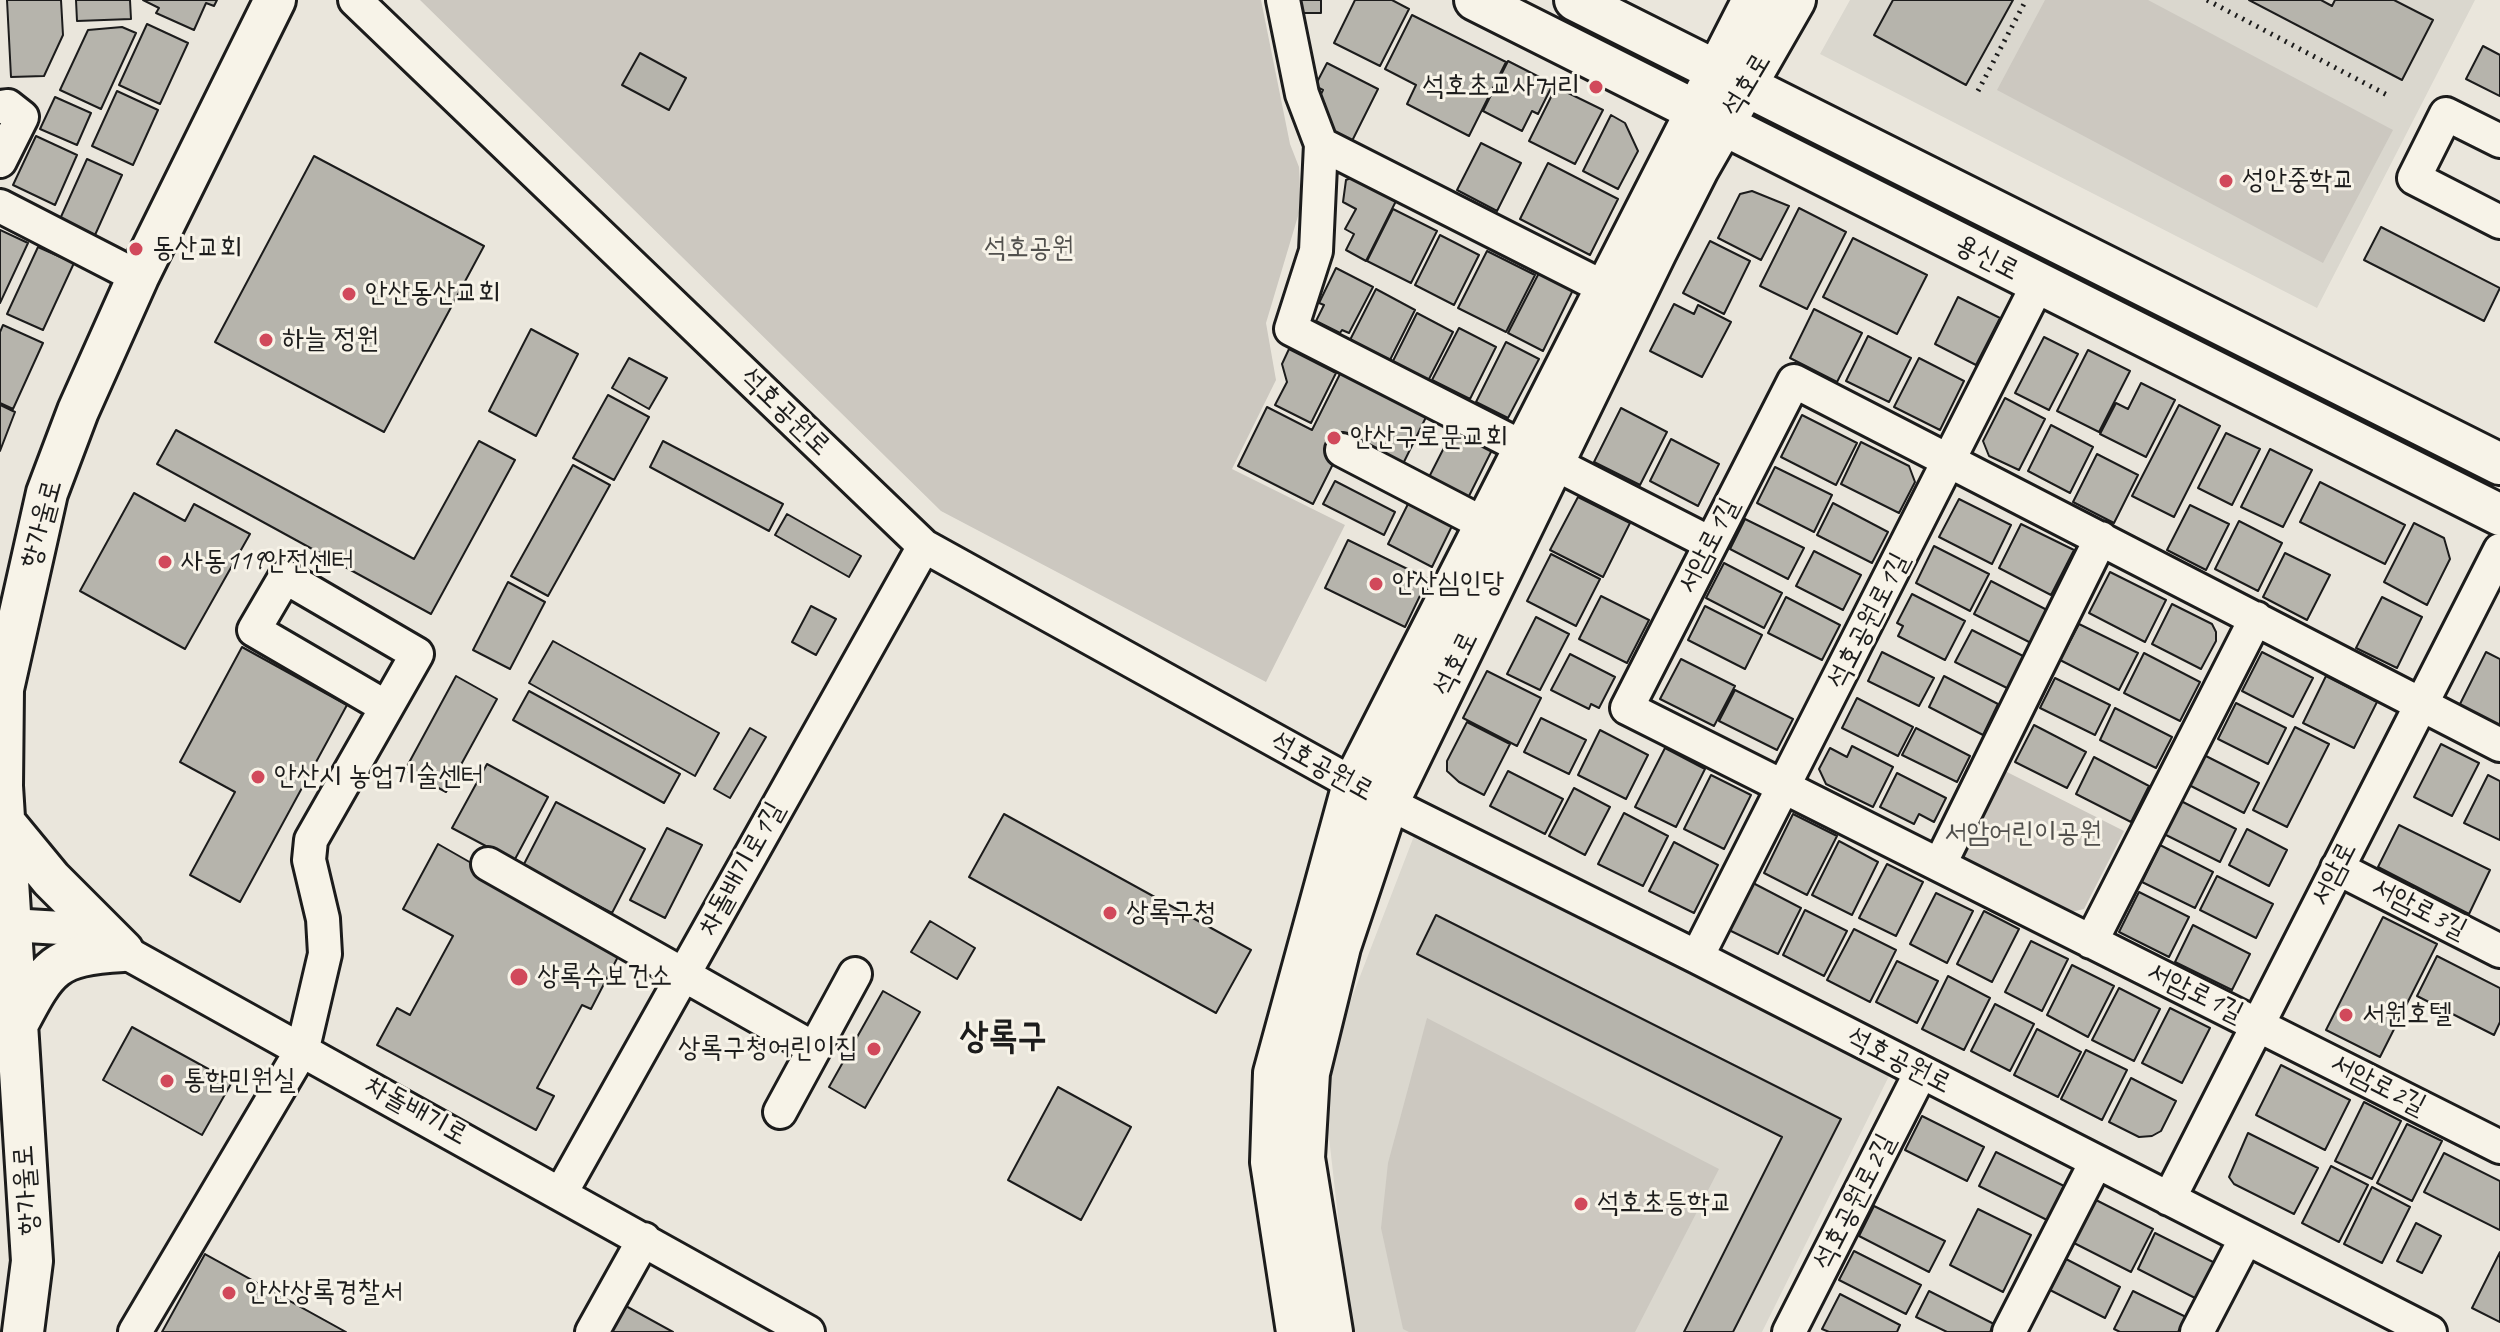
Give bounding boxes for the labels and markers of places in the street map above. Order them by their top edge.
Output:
place label: 석호초교사거리 [1422,70,1580,104]
marker: 석호초교사거리 [1587,78,1605,96]
place label: 성안중학교 [2242,164,2355,198]
marker: 성안중학교 [2217,172,2235,190]
place label: 동산교회 [152,232,242,266]
marker: 동산교회 [127,240,145,258]
place label: 안산동산교회 [365,277,500,311]
marker: 안산동산교회 [340,285,358,303]
place label: 하늘 정원 [282,323,379,357]
marker: 하늘 정원 [257,331,275,349]
place label: 안산구로문교회 [1350,421,1508,455]
marker: 안산구로문교회 [1325,429,1343,447]
place label: 사동119안전센터 [181,545,354,579]
marker: 사동119안전센터 [156,553,174,571]
place label: 안산심인당 [1392,567,1505,601]
marker: 안산심인당 [1367,575,1385,593]
place label: 안산시 농업기술센터 [274,760,484,794]
marker: 안산시 농업기술센터 [249,768,267,786]
place label: 상록구청 [1126,896,1216,930]
marker: 상록구청 [1101,904,1119,922]
place label: 상록수보건소 [537,960,672,994]
marker: 상록수보건소 [508,966,530,988]
place label: 서원호텔 [2362,998,2452,1032]
marker: 서원호텔 [2337,1006,2355,1024]
place label: 상록구청어린이집 [678,1032,858,1066]
marker: 상록구청어린이집 [865,1040,883,1058]
place label: 통합민원실 [183,1064,296,1098]
marker: 통합민원실 [158,1072,176,1090]
place label: 석호초등학교 [1597,1187,1732,1221]
marker: 석호초등학교 [1572,1195,1590,1213]
place label: 안산상록경찰서 [245,1276,403,1310]
marker: 안산상록경찰서 [220,1284,238,1302]

